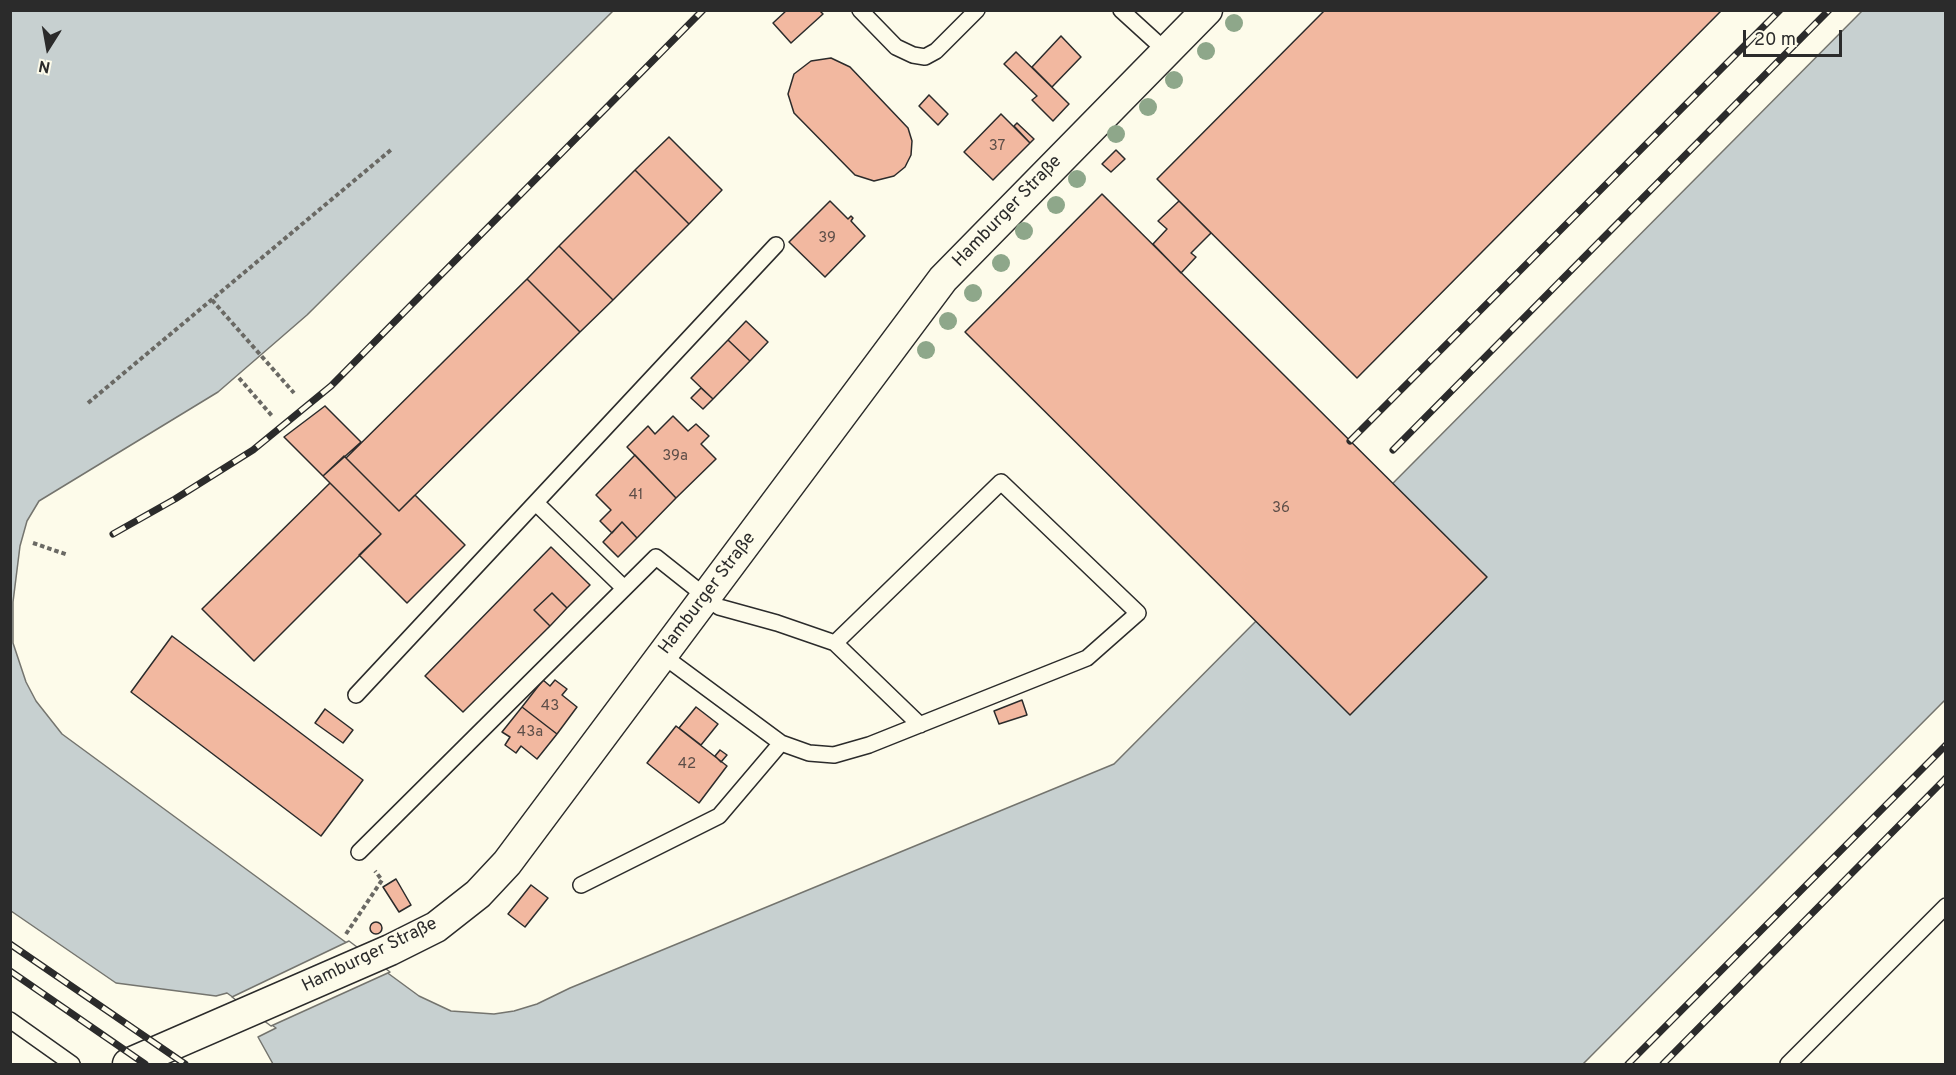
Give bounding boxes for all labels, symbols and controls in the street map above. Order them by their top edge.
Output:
north arrow [18,18,78,78]
scale bar [1746,18,1845,56]
text: 20 m [1754,29,1796,52]
text: N [37,55,52,77]
house number: 37 [989,138,1005,156]
street label: Hamburger Straße [949,151,1067,273]
house number: 39 [818,230,836,248]
house number: 39a [662,448,688,466]
house number: 41 [629,487,643,505]
house number: 36 [1272,500,1290,518]
street label: Hamburger Straße [655,529,761,659]
house number: 43 [541,698,559,716]
house number: 43a [517,724,543,742]
house number: 42 [678,756,696,774]
street label: Hamburger Straße [299,914,441,998]

